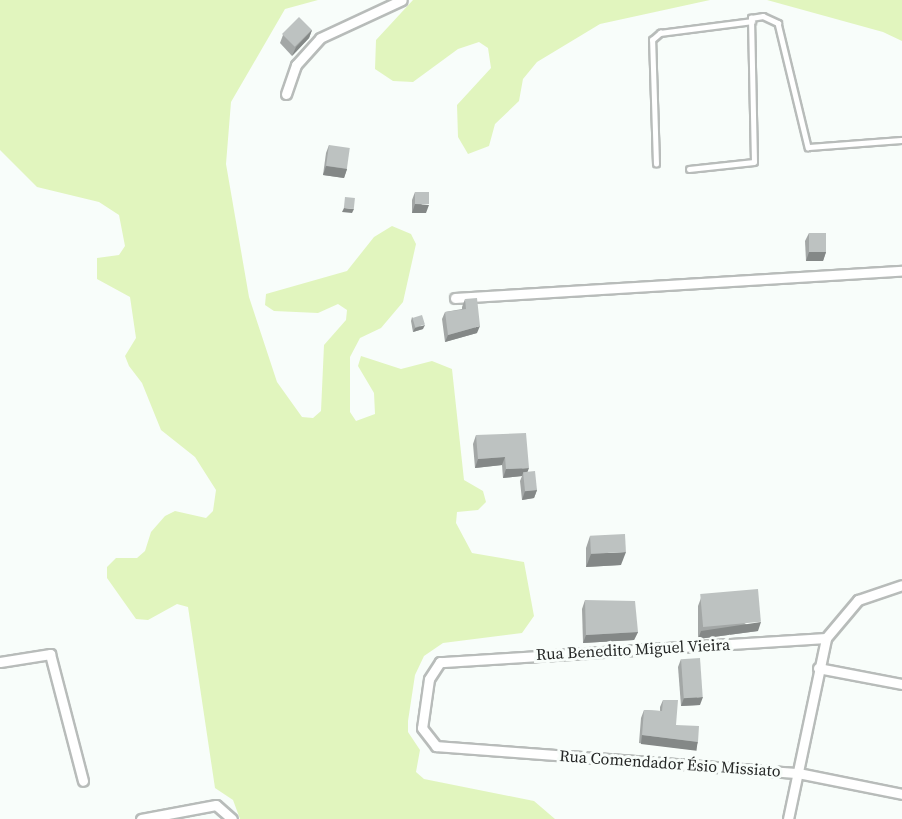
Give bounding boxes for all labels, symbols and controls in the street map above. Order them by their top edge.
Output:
street label: Rua Benedito Miguel Vieira [535,634,731,664]
street label: Rua Comendador Ésio Missiato [559,746,781,780]

